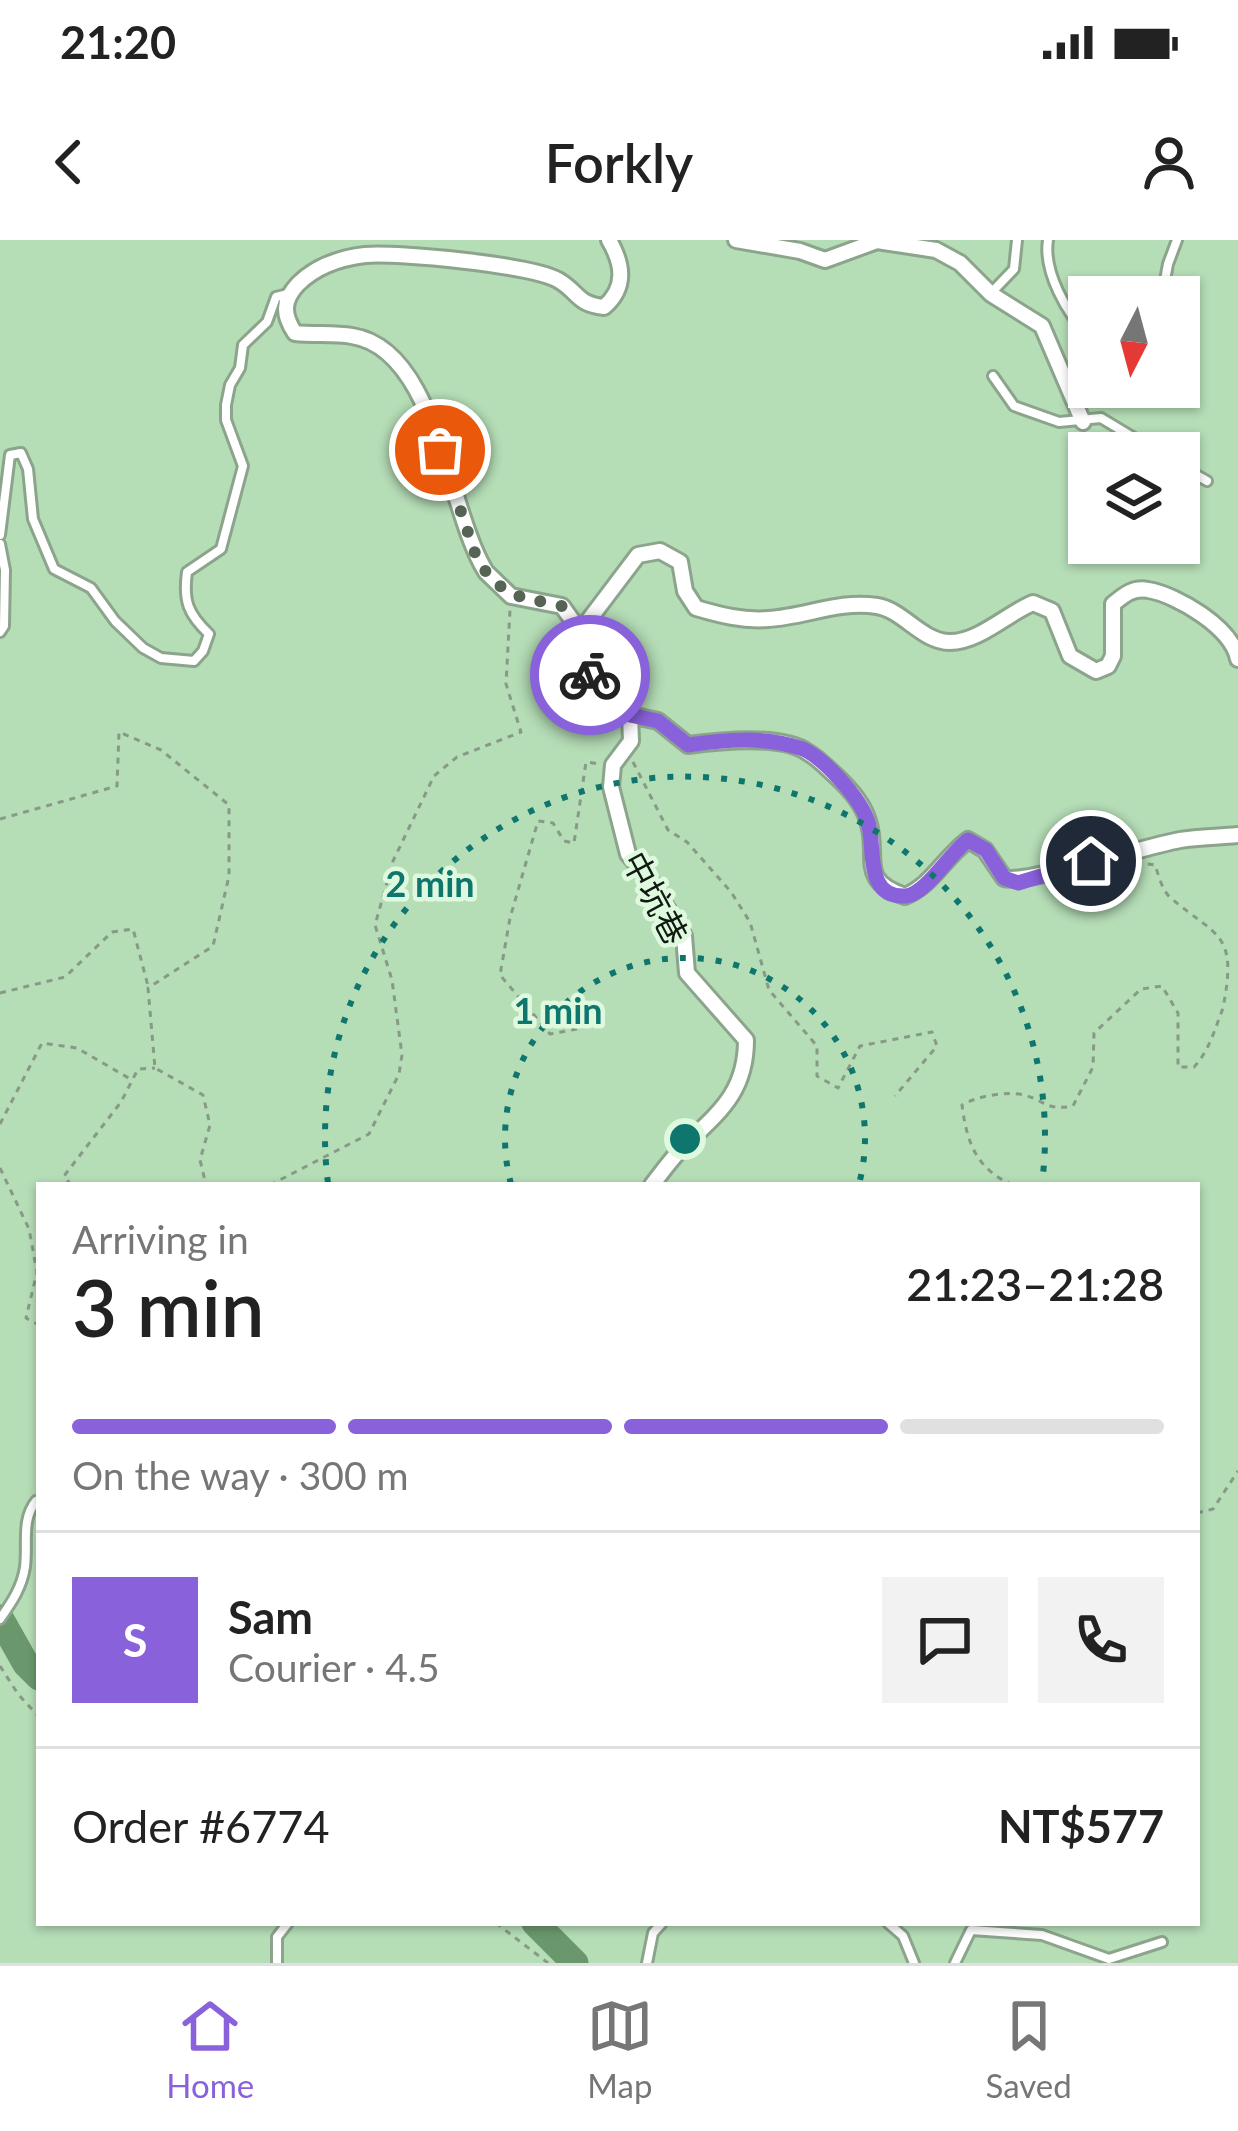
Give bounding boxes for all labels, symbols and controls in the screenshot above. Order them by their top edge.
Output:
text: 21:20 [60,15,176,69]
icon: back [36,129,102,195]
icon: person [1136,129,1202,195]
text: Forkly [545,130,693,195]
north arrow [1068,276,1200,408]
map controls [1068,276,1200,564]
pin [389,399,491,501]
icon: bag [407,417,473,483]
button: layers [1068,432,1200,564]
courier [530,615,650,735]
icon: bike [557,642,623,708]
pin [1040,810,1142,912]
icon: home [1058,828,1124,894]
street label: 中坑巷 [615,844,697,951]
text: 2 min [385,861,475,905]
text: 1 min [513,988,603,1032]
centre of rings [664,1118,706,1160]
text: Arriving in [72,1216,249,1262]
text: 21:23–21:28 [906,1257,1164,1311]
text: 3 min [72,1260,265,1354]
text: On the way · 300 m [72,1452,409,1498]
button: chat [882,1577,1008,1703]
button: phone [1038,1577,1164,1703]
text: Sam [228,1590,313,1644]
text: S [123,1613,147,1667]
text: Courier · 4.5 [228,1644,440,1690]
text: Order #6774 [72,1799,330,1853]
text: NT$577 [998,1799,1164,1853]
tab: Home [166,1993,254,2105]
tab: Map [587,1993,653,2105]
tab: Saved [985,1993,1072,2105]

